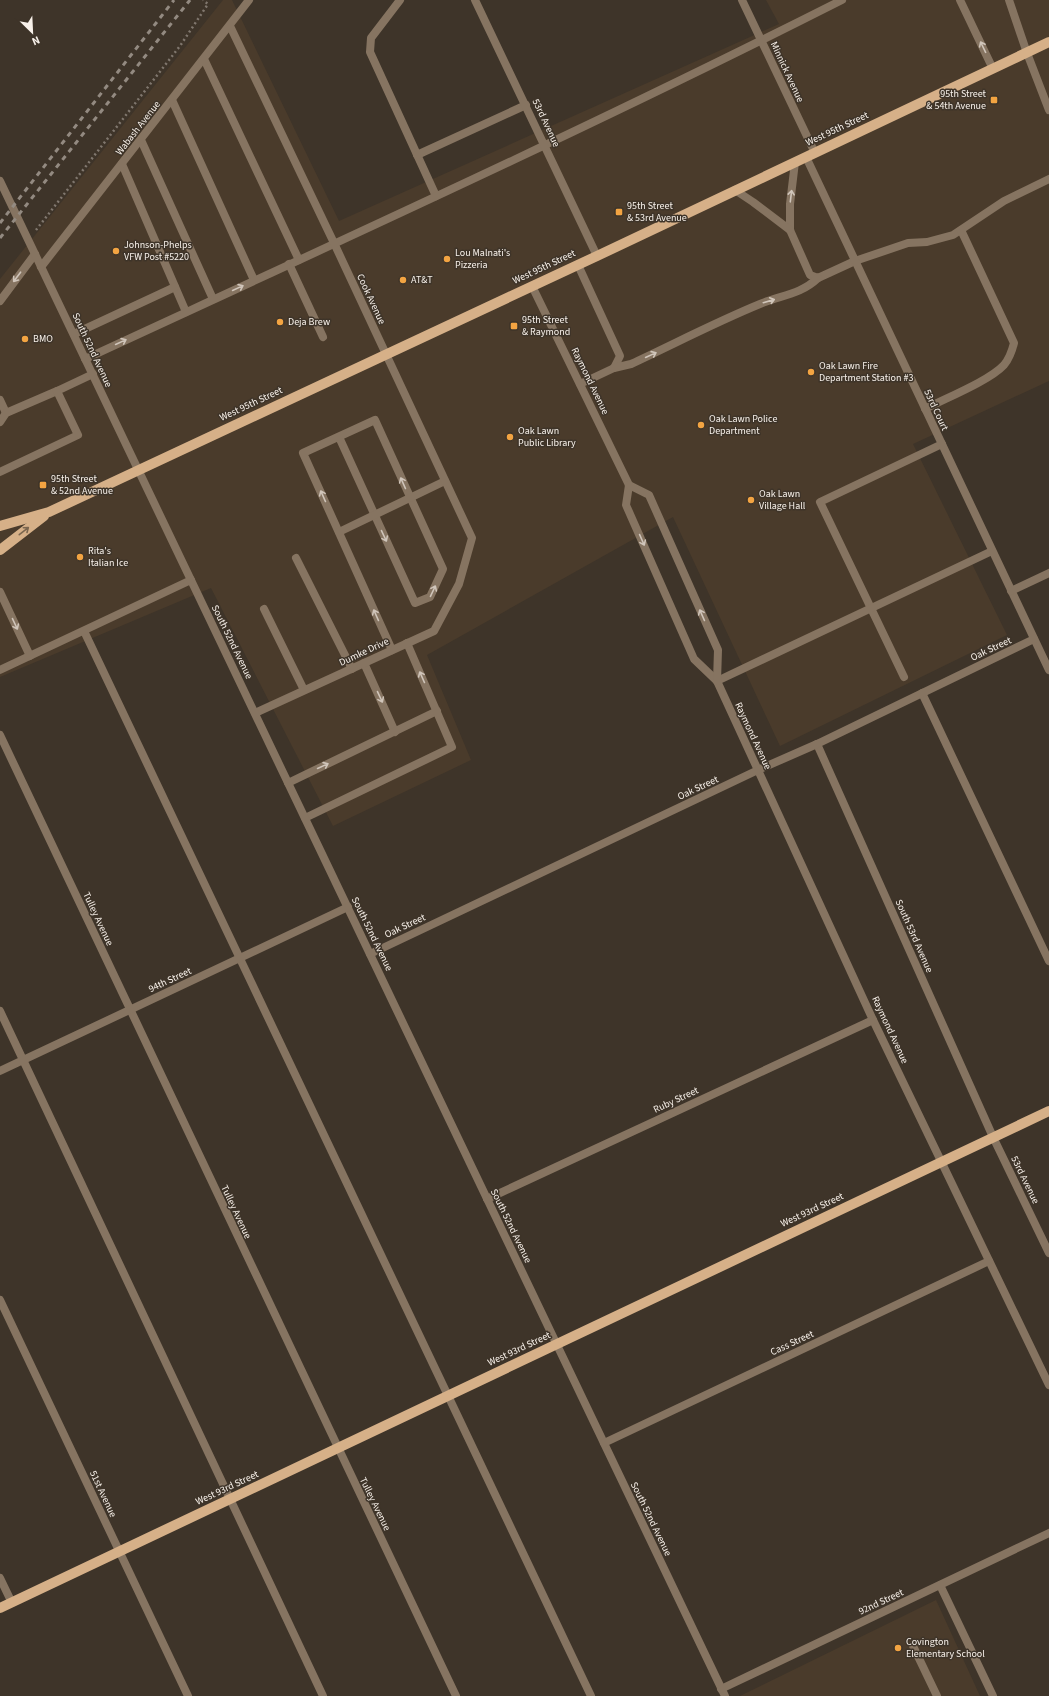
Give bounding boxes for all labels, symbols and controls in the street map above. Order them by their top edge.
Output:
north arrow [12,12,52,52]
text: N [29,32,42,49]
street label: Minnick Avenue [767,39,807,105]
one-way arrow [979,41,986,53]
place label: 95th Street & 54th Avenue [926,87,987,113]
marker: 95th Street & 54th Avenue [989,95,999,105]
street label: 53rd Avenue [529,97,563,149]
street label: Wabash Avenue [112,98,164,158]
street label: West 95th Street [803,108,871,150]
one-way arrow [787,190,795,203]
place label: 95th Street & 53rd Avenue [627,199,687,225]
marker: 95th Street & 53rd Avenue [614,207,624,217]
place label: Johnson-Phelps VFW Post #5220 [124,238,192,264]
marker: Johnson-Phelps VFW Post #5220 [111,246,121,256]
place label: Lou Malnati's Pizzeria [455,246,510,272]
street label: West 95th Street [510,246,578,288]
marker: Lou Malnati's Pizzeria [442,254,452,264]
street label: Cook Avenue [353,271,389,327]
one-way arrow [13,272,22,283]
place label: AT&T [411,273,433,287]
marker: AT&T [398,275,408,285]
one-way arrow [232,284,244,291]
one-way arrow [762,297,775,304]
street label: South 52nd Avenue [69,310,115,390]
place label: 95th Street & Raymond [522,313,570,339]
place label: Deja Brew [288,315,330,329]
marker: Deja Brew [275,317,285,327]
marker: 95th Street & Raymond [509,321,519,331]
place label: BMO [33,332,53,346]
marker: BMO [20,334,30,344]
one-way arrow [114,338,126,345]
street label: Raymond Avenue [568,345,612,417]
one-way arrow [644,351,656,358]
place label: Oak Lawn Fire Department Station #3 [819,359,913,385]
marker: Oak Lawn Fire Department Station #3 [806,367,816,377]
street label: West 95th Street [217,383,285,425]
street label: 53rd Court [920,387,952,434]
place label: Oak Lawn Police Department [709,412,777,438]
marker: Oak Lawn Police Department [696,420,706,430]
place label: Oak Lawn Public Library [518,424,576,450]
marker: Oak Lawn Public Library [505,432,515,442]
place label: 95th Street & 52nd Avenue [51,472,113,498]
one-way arrow [399,477,406,489]
marker: 95th Street & 52nd Avenue [38,480,48,490]
place label: Oak Lawn Village Hall [759,487,806,513]
one-way arrow [318,491,326,503]
marker: Oak Lawn Village Hall [746,495,756,505]
one-way arrow [19,527,30,535]
one-way arrow [381,529,388,541]
one-way arrow [639,534,646,546]
place label: Rita's Italian Ice [88,544,128,570]
marker: Rita's Italian Ice [75,552,85,562]
one-way arrow [430,585,437,597]
street label: South 52nd Avenue [208,603,256,681]
one-way arrow [372,609,379,621]
one-way arrow [698,609,705,621]
one-way arrow [12,618,19,630]
street label: Oak Street [968,633,1014,665]
street label: Dumke Drive [337,634,391,670]
one-way arrow [418,672,425,684]
one-way arrow [376,691,384,703]
street label: Raymond Avenue [731,700,775,772]
one-way arrow [317,762,329,769]
street label: Oak Street [675,772,721,804]
street label: Tulley Avenue [79,890,117,948]
street label: South 52nd Avenue [348,895,396,973]
street label: South 53rd Avenue [892,897,936,975]
street label: Oak Street [382,910,428,942]
street label: 94th Street [146,964,194,996]
street label: Raymond Avenue [868,994,912,1066]
street label: Ruby Street [651,1083,701,1117]
street label: 53rd Avenue [1007,1154,1043,1206]
street label: Tulley Avenue [217,1183,255,1241]
street label: South 52nd Avenue [487,1187,535,1265]
street label: West 93rd Street [778,1189,846,1231]
street label: Cass Street [768,1327,816,1359]
street label: West 93rd Street [485,1328,553,1370]
street label: West 93rd Street [193,1467,261,1509]
street label: 51st Avenue [86,1468,120,1520]
street label: Tulley Avenue [356,1475,394,1533]
street label: South 52nd Avenue [627,1480,675,1558]
street label: 92nd Street [856,1585,906,1618]
place label: Covington Elementary School [906,1635,985,1661]
marker: Covington Elementary School [893,1643,903,1653]

